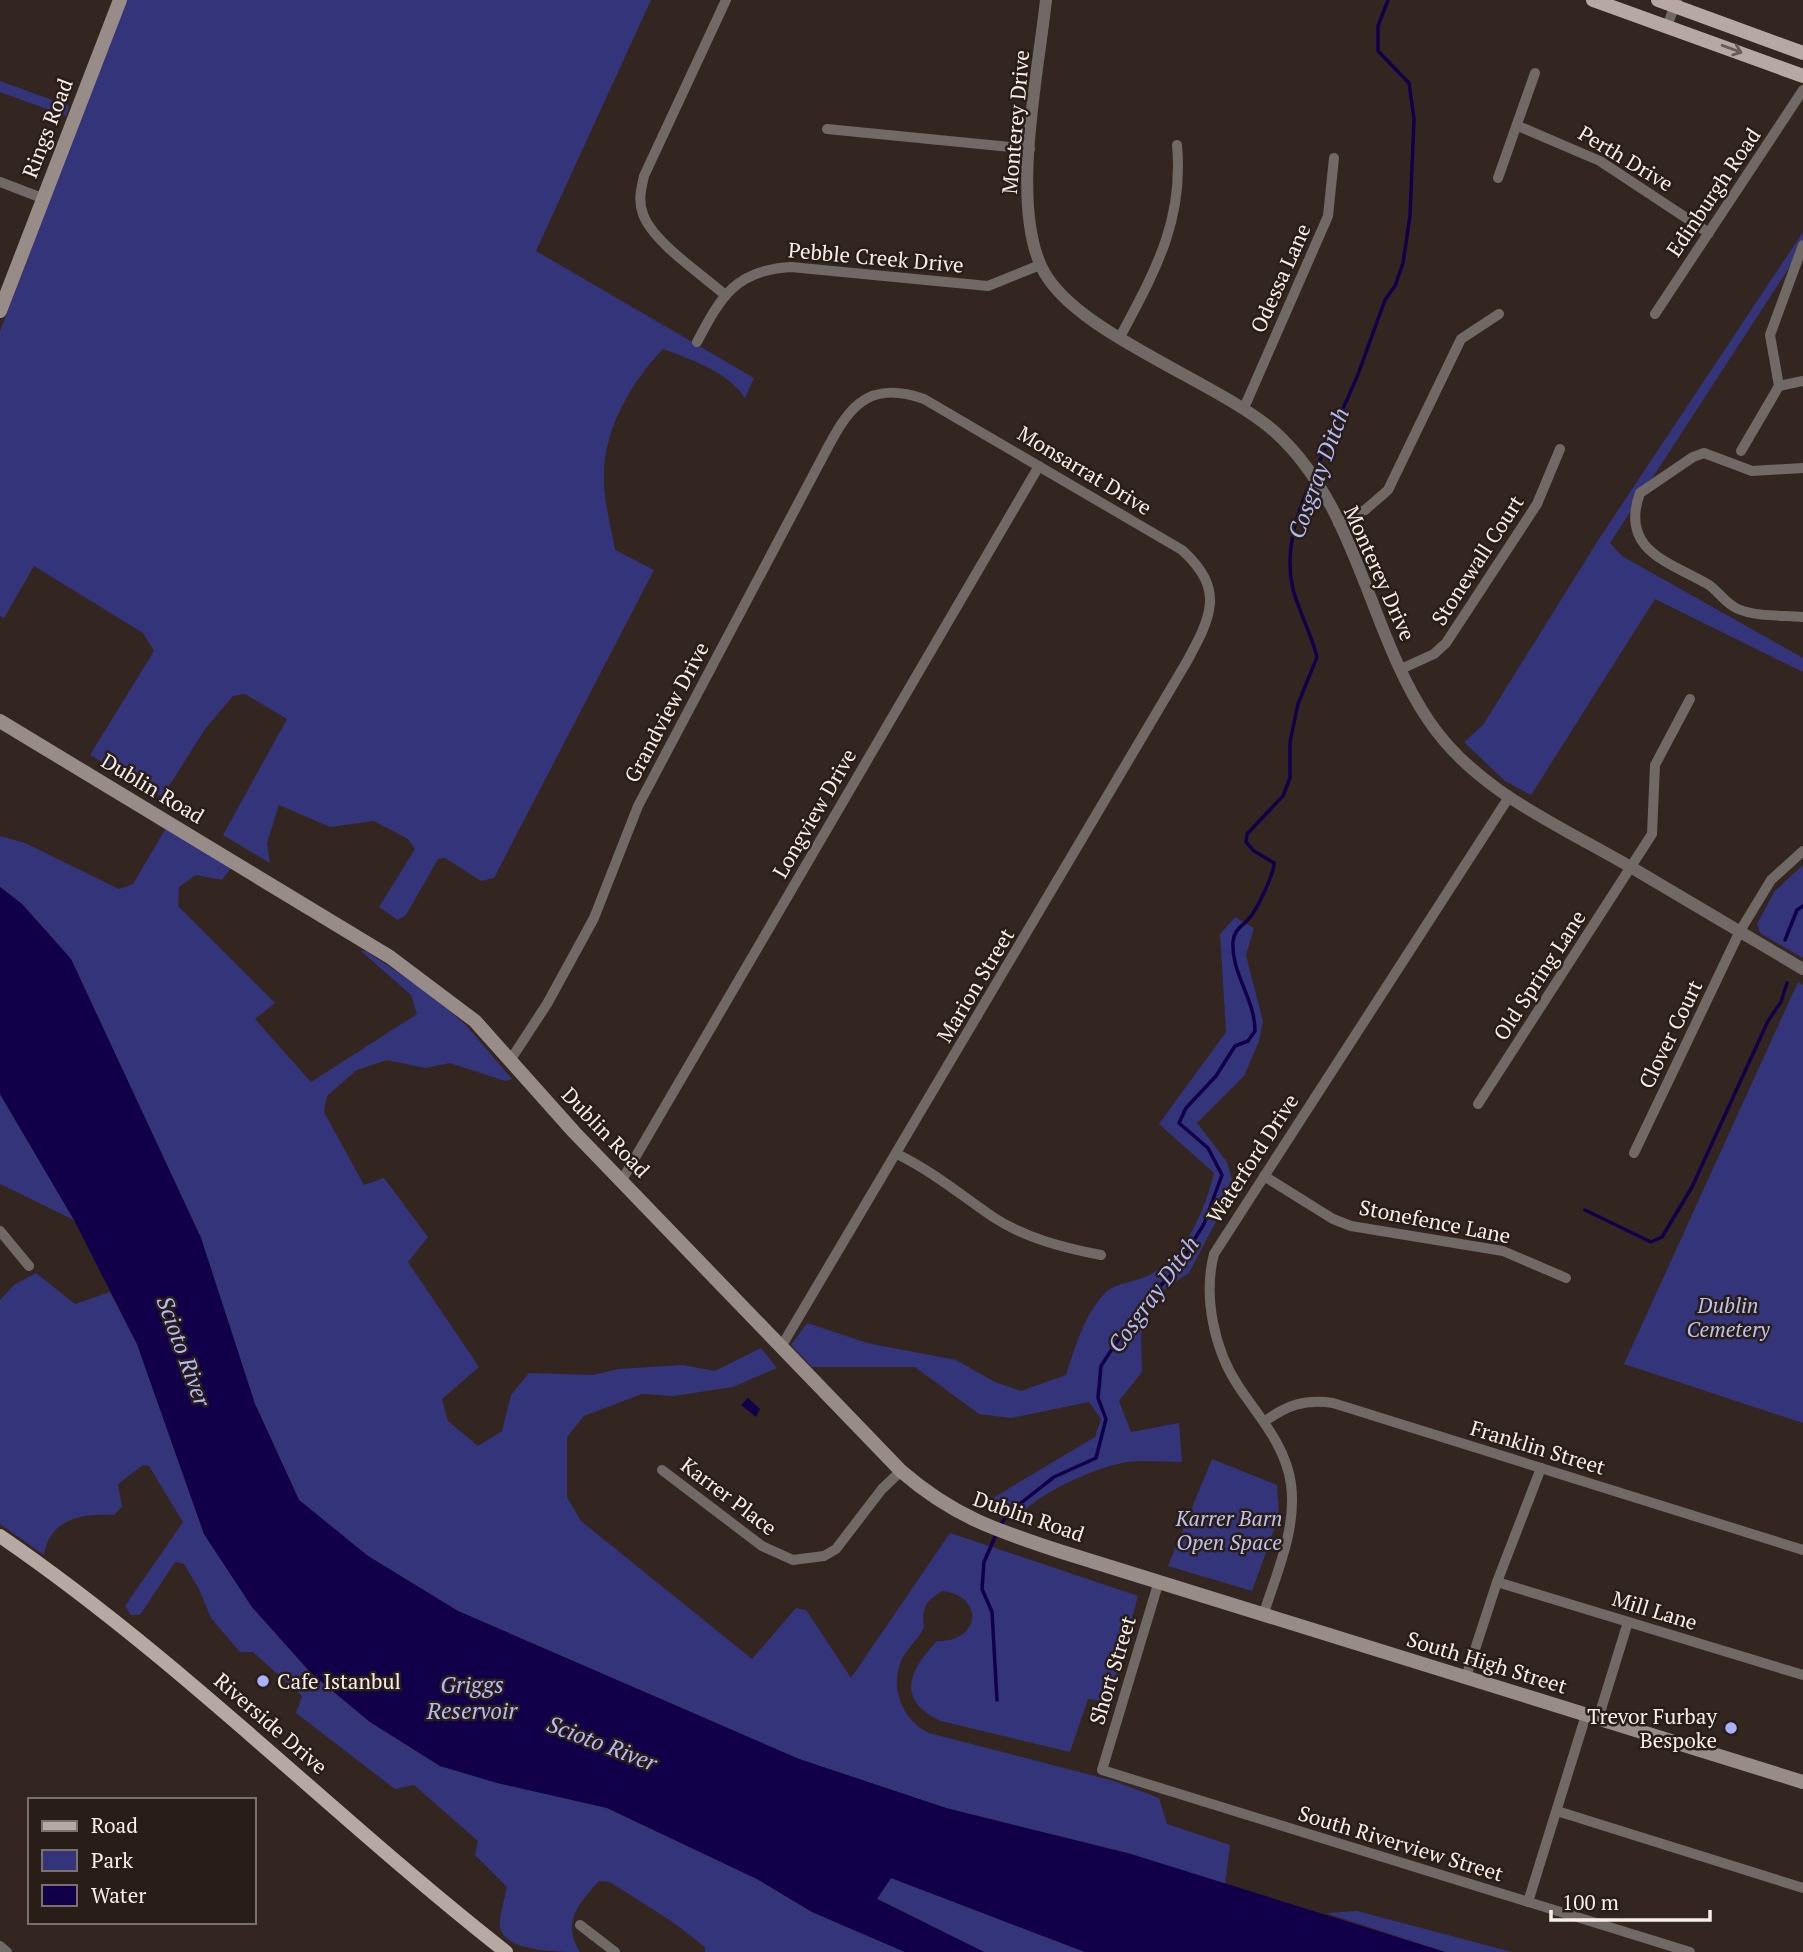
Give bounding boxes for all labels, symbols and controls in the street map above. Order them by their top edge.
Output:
one-way arrow [1720,44,1742,57]
street label: Monterey Drive [995,49,1035,195]
street label: Rings Road [15,74,79,182]
street label: Perth Drive [1573,119,1679,197]
street label: Edinburgh Road [1660,122,1767,262]
street label: Odessa Lane [1243,219,1317,337]
street label: Pebble Creek Drive [787,235,965,279]
water label: Cosgray Ditch [1280,403,1356,543]
street label: Monsarrat Drive [1013,419,1157,521]
street label: Stonewall Court [1424,489,1530,630]
street label: Monterey Drive [1338,501,1422,645]
street label: Grandview Drive [617,637,715,787]
street label: Longview Drive [766,743,862,883]
street label: Dublin Road [96,746,210,830]
street label: Old Spring Lane [1486,904,1592,1046]
street label: Marion Street [930,923,1020,1047]
street label: Clover Court [1632,975,1708,1093]
street label: Dublin Road [556,1081,656,1183]
street label: Waterford Drive [1200,1088,1304,1228]
street label: Stonefence Lane [1357,1193,1513,1249]
water label: Cosgray Ditch [1100,1229,1206,1359]
park label: Dublin Cemetery [1686,1291,1770,1343]
water label: Scioto River [150,1292,219,1411]
street label: Franklin Street [1467,1413,1609,1481]
street label: Karrer Place [675,1451,783,1541]
street label: Dublin Road [970,1484,1088,1548]
park label: Karrer Barn Open Space [1175,1504,1282,1556]
street label: Mill Lane [1609,1584,1701,1636]
street label: Short Street [1082,1612,1142,1728]
street label: South High Street [1403,1624,1571,1700]
street label: Riverside Drive [208,1666,334,1780]
place label: Cafe Istanbul [277,1667,401,1695]
water label: Griggs Reservoir [426,1669,518,1726]
marker: Cafe Istanbul [255,1673,271,1689]
place label: Trevor Furbay Bespoke [1587,1702,1717,1754]
water label: Scioto River [543,1708,662,1779]
marker: Trevor Furbay Bespoke [1723,1720,1739,1736]
legend [28,1798,256,1924]
street label: South Riverview Street [1295,1798,1507,1888]
text: Road [91,1811,138,1839]
text: Park [91,1846,133,1874]
scale bar [1551,1878,1710,1922]
text: Water [91,1881,146,1909]
text: 100 m [1562,1888,1619,1916]

